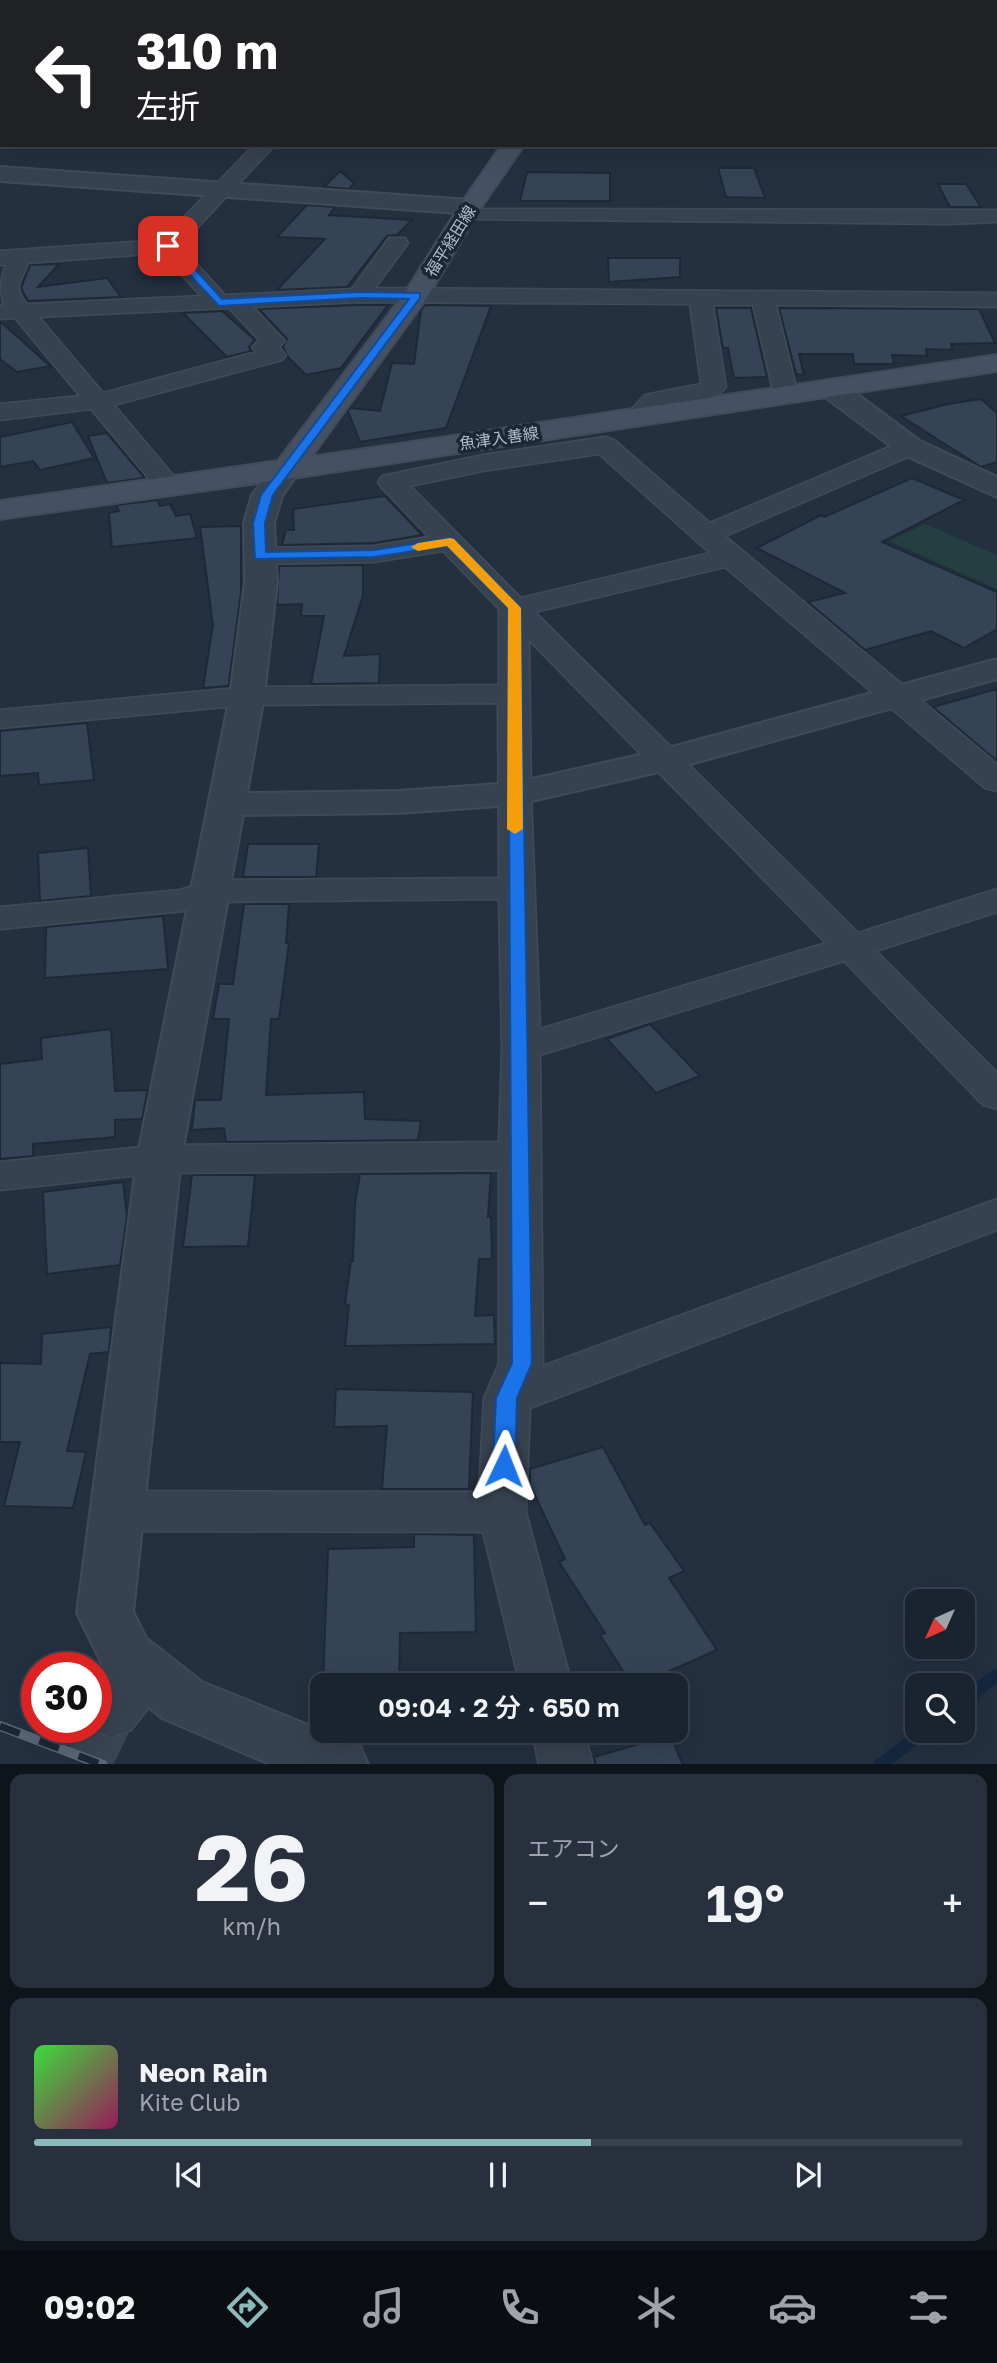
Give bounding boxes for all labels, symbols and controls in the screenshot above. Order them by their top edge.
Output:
text: 310 m [136,21,278,80]
icon: left [21,28,112,119]
text: 左折 [136,87,200,125]
street label: 福平経田線 [420,202,480,280]
pin [138,216,198,276]
icon: arrive [149,227,187,265]
street label: 魚津入善線 [458,423,540,453]
position arrow [467,1429,541,1503]
north arrow [905,1589,975,1659]
map controls [905,1589,975,1743]
speed limit sign: 30 [21,1652,112,1743]
button: search [905,1673,975,1743]
text: 09:04 · 2 分 · 650 m [378,1692,620,1723]
text: 26 [195,1812,308,1921]
text: エアコン [528,1834,620,1862]
text: 19° [706,1871,785,1933]
text: − [528,1880,548,1925]
text: + [942,1880,963,1925]
text: km/h [222,1912,281,1940]
text: Neon Rain [139,2057,268,2088]
text: Kite Club [139,2088,240,2116]
icon: previous [170,2156,208,2194]
icon: pause [479,2156,517,2194]
icon: next [789,2156,827,2194]
icon: directions [223,2283,272,2332]
icon: music [359,2283,408,2332]
icon: phone [495,2283,544,2332]
icon: climate [632,2283,681,2332]
icon: car [768,2283,817,2332]
icon: filters [904,2283,953,2332]
text: 09:02 [44,2288,135,2326]

